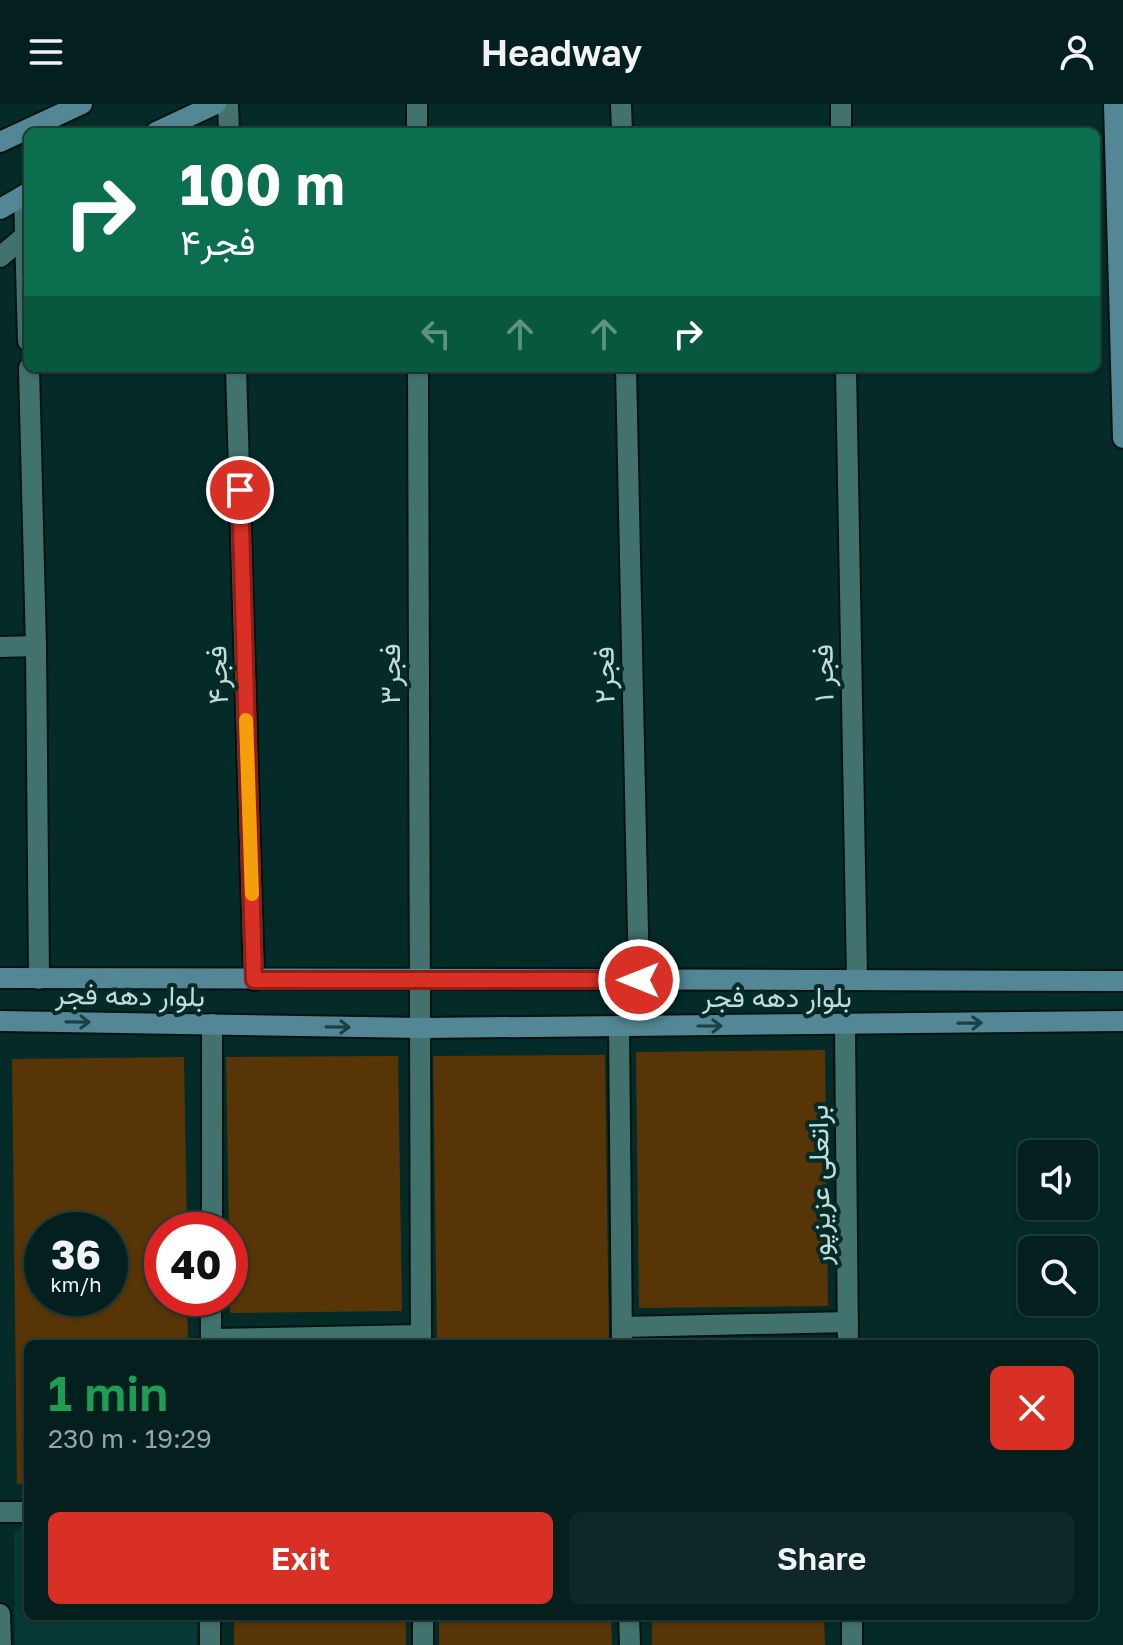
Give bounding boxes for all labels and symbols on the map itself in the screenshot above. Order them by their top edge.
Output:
pin [206,456,274,524]
street label: فجر۳ [373,643,408,705]
street label: فجر ۱ [805,644,842,702]
street label: فجر۴ [199,645,236,705]
street label: فجر۲ [587,646,622,704]
position arrow [597,938,681,1022]
street label: بلوار دهه فجر [54,977,205,1014]
street label: بلوار دهه فجر [701,980,852,1015]
one-way arrow [64,1015,91,1030]
one-way arrow [956,1015,983,1031]
one-way arrow [696,1018,723,1034]
one-way arrow [324,1019,351,1034]
street label: براتعلی عزیزپور [801,1104,839,1267]
speed limit sign: 40 [144,1212,248,1316]

